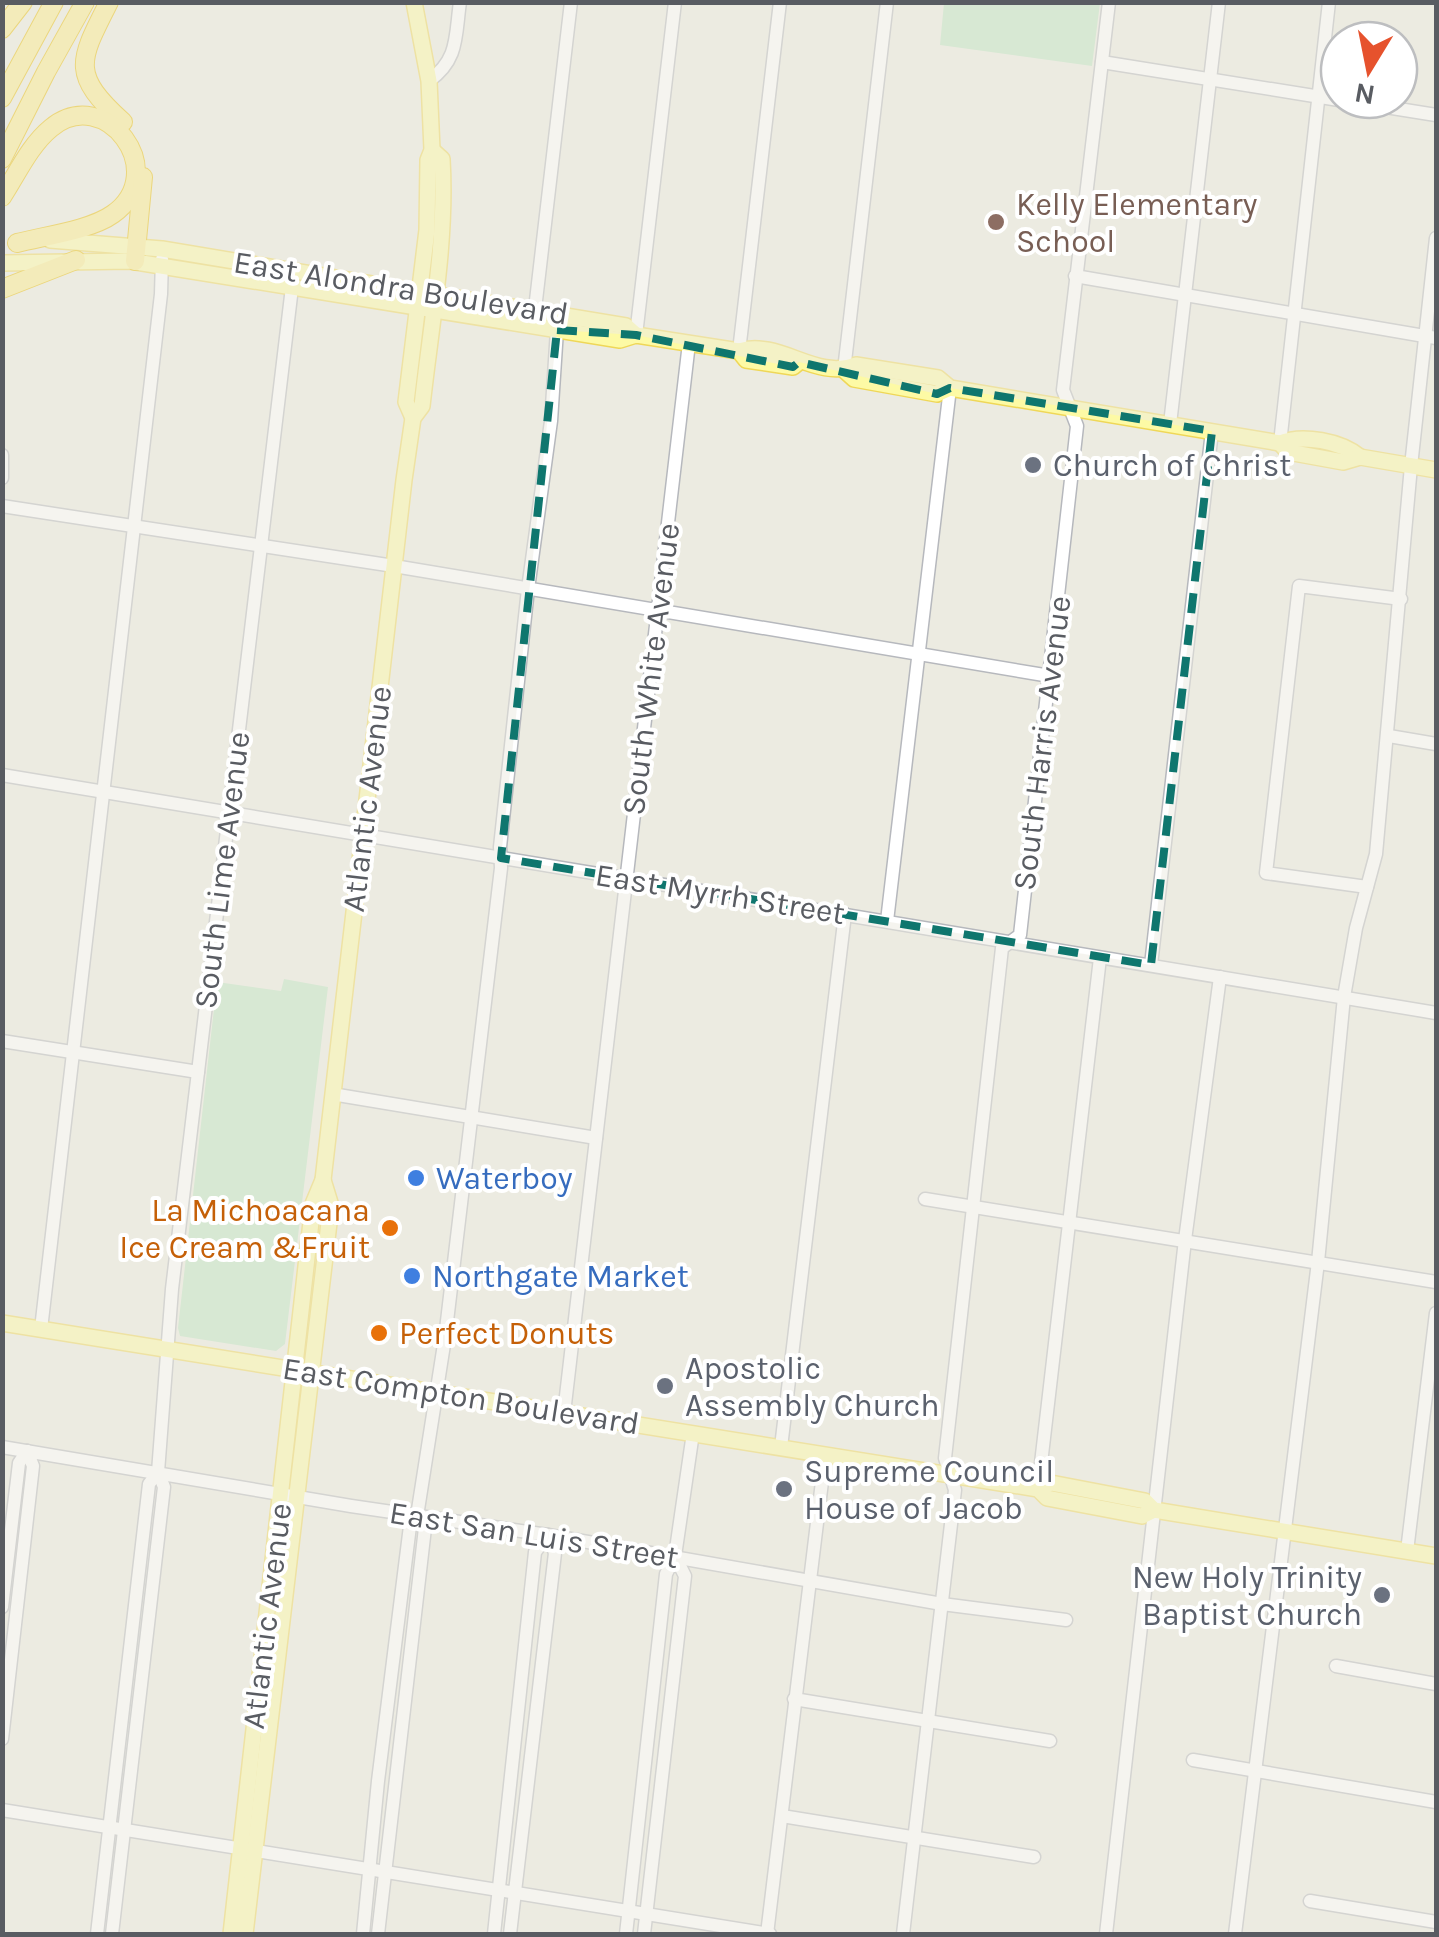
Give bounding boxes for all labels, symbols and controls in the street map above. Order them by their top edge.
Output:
north arrow [1319,20,1419,120]
text: N [1352,76,1377,112]
place label: Kelly Elementary School [1016,186,1258,260]
marker: Kelly Elementary School [985,211,1007,233]
street label: East Alondra Boulevard [231,243,571,333]
place label: Church of Christ [1053,447,1291,484]
marker: Church of Christ [1022,454,1044,476]
street label: South White Avenue [615,521,687,817]
street label: South Harris Avenue [1006,594,1078,892]
street label: Atlantic Avenue [335,684,399,914]
street label: South Lime Avenue [187,729,257,1011]
street label: East Myrrh Street [593,856,847,932]
place label: Waterboy [436,1160,573,1197]
marker: Waterboy [405,1167,427,1189]
place label: La Michoacana Ice Cream &Fruit [119,1192,370,1266]
marker: La Michoacana Ice Cream &Fruit [379,1217,401,1239]
place label: Northgate Market [432,1258,689,1295]
marker: Northgate Market [401,1265,423,1287]
place label: Perfect Donuts [399,1315,614,1352]
marker: Perfect Donuts [368,1322,390,1344]
street label: East Compton Boulevard [280,1350,642,1442]
place label: Apostolic Assembly Church [685,1350,940,1424]
marker: Apostolic Assembly Church [654,1375,676,1397]
place label: Supreme Council House of Jacob [804,1453,1054,1527]
marker: Supreme Council House of Jacob [773,1478,795,1500]
street label: East San Luis Street [387,1494,681,1576]
street label: Atlantic Avenue [235,1501,299,1731]
place label: New Holy Trinity Baptist Church [1132,1559,1362,1633]
marker: New Holy Trinity Baptist Church [1371,1584,1393,1606]

